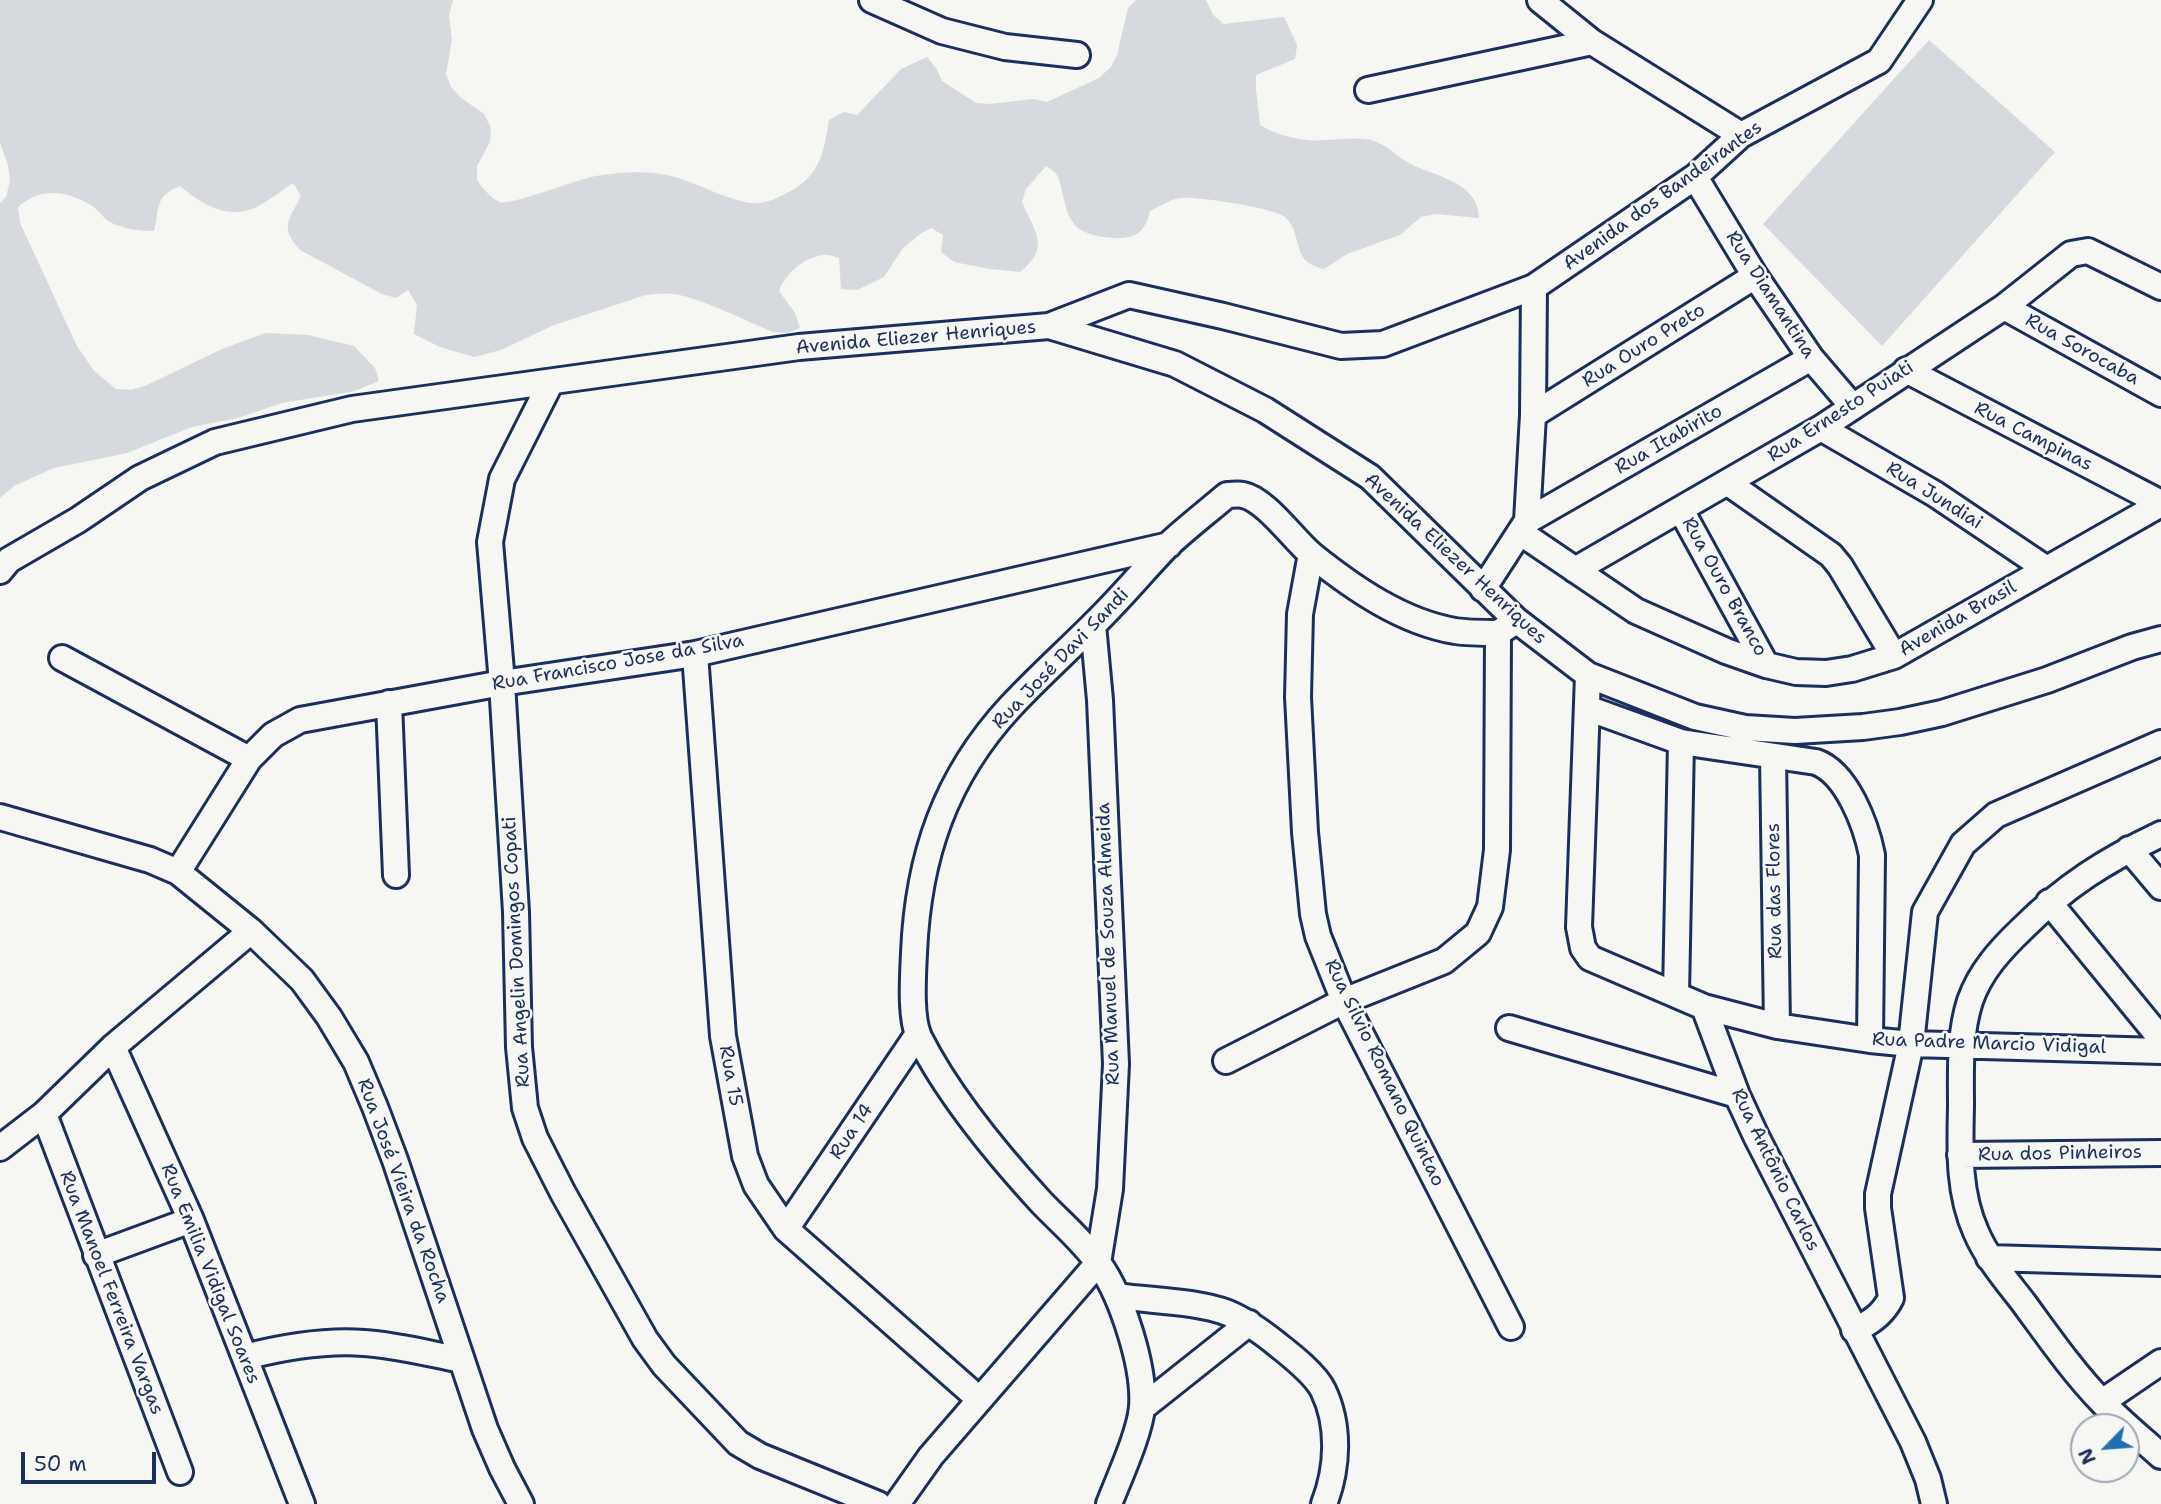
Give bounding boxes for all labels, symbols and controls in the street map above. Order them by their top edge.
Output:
street label: Avenida dos Bandeirantes [1559,116,1767,276]
street label: Rua Diamantina [1720,227,1820,363]
street label: Rua Ouro Preto [1578,299,1710,393]
street label: Rua Sorocaba [2021,309,2143,391]
street label: Avenida Eliezer Henriques [795,316,1037,360]
street label: Rua Ernesto Puiati [1764,356,1918,468]
street label: Rua Campinas [1970,397,2096,477]
street label: Rua Itabirito [1611,400,1727,480]
street label: Rua Jundiai [1881,457,1987,535]
street label: Avenida Eliezer Henriques [1359,468,1551,650]
street label: Rua Ouro Branco [1676,514,1772,660]
street label: Avenida Brasil [1895,576,2021,662]
street label: Rua José Davi Sandi [988,584,1134,734]
street label: Rua Francisco Jose da Silva [491,630,745,696]
street label: Rua Manuel de Souza Almeida [1093,802,1125,1086]
street label: Rua Angelin Domingos Copati [499,816,535,1088]
street label: Rua das Flores [1762,823,1788,959]
street label: Rua Silvio Romano Quintao [1319,956,1449,1190]
street label: Rua Padre Marcio Vidigal [1871,1029,2107,1059]
street label: Rua 15 [713,1044,747,1108]
street label: Rua José Vieira da Rocha [352,1076,454,1306]
street label: Rua Antônio Carlos [1726,1085,1824,1255]
street label: Rua 14 [825,1100,879,1164]
street label: Rua dos Pinheiros [1978,1141,2142,1167]
street label: Rua Emilia Vidigal Soares [155,1161,265,1387]
street label: Rua Manoel Ferreira Vargas [54,1168,168,1418]
north arrow [2070,1413,2140,1483]
scale bar [24,1438,159,1482]
text: N [2073,1444,2102,1468]
text: 50 m [34,1450,87,1478]

